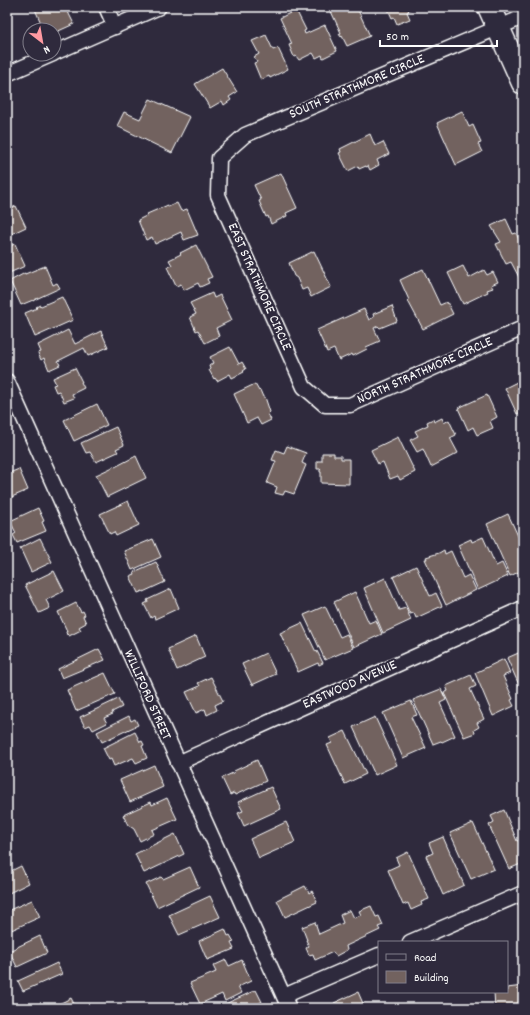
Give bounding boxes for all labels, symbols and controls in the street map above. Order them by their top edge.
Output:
north arrow [22,22,62,62]
scale bar [380,22,497,48]
text: 50 m [386,29,409,46]
text: N [39,41,53,57]
street label: SOUTH STRATHMORE CIRCLE [286,49,429,125]
street label: EAST STRATHMORE CIRCLE [222,220,296,355]
street label: NORTH STRATHMORE CIRCLE [354,332,497,410]
street label: WILLIFORD STREET [118,647,176,744]
street label: EASTWOOD AVENUE [300,655,401,715]
legend [378,941,508,993]
text: Road [414,950,436,967]
text: Building [414,970,449,987]

